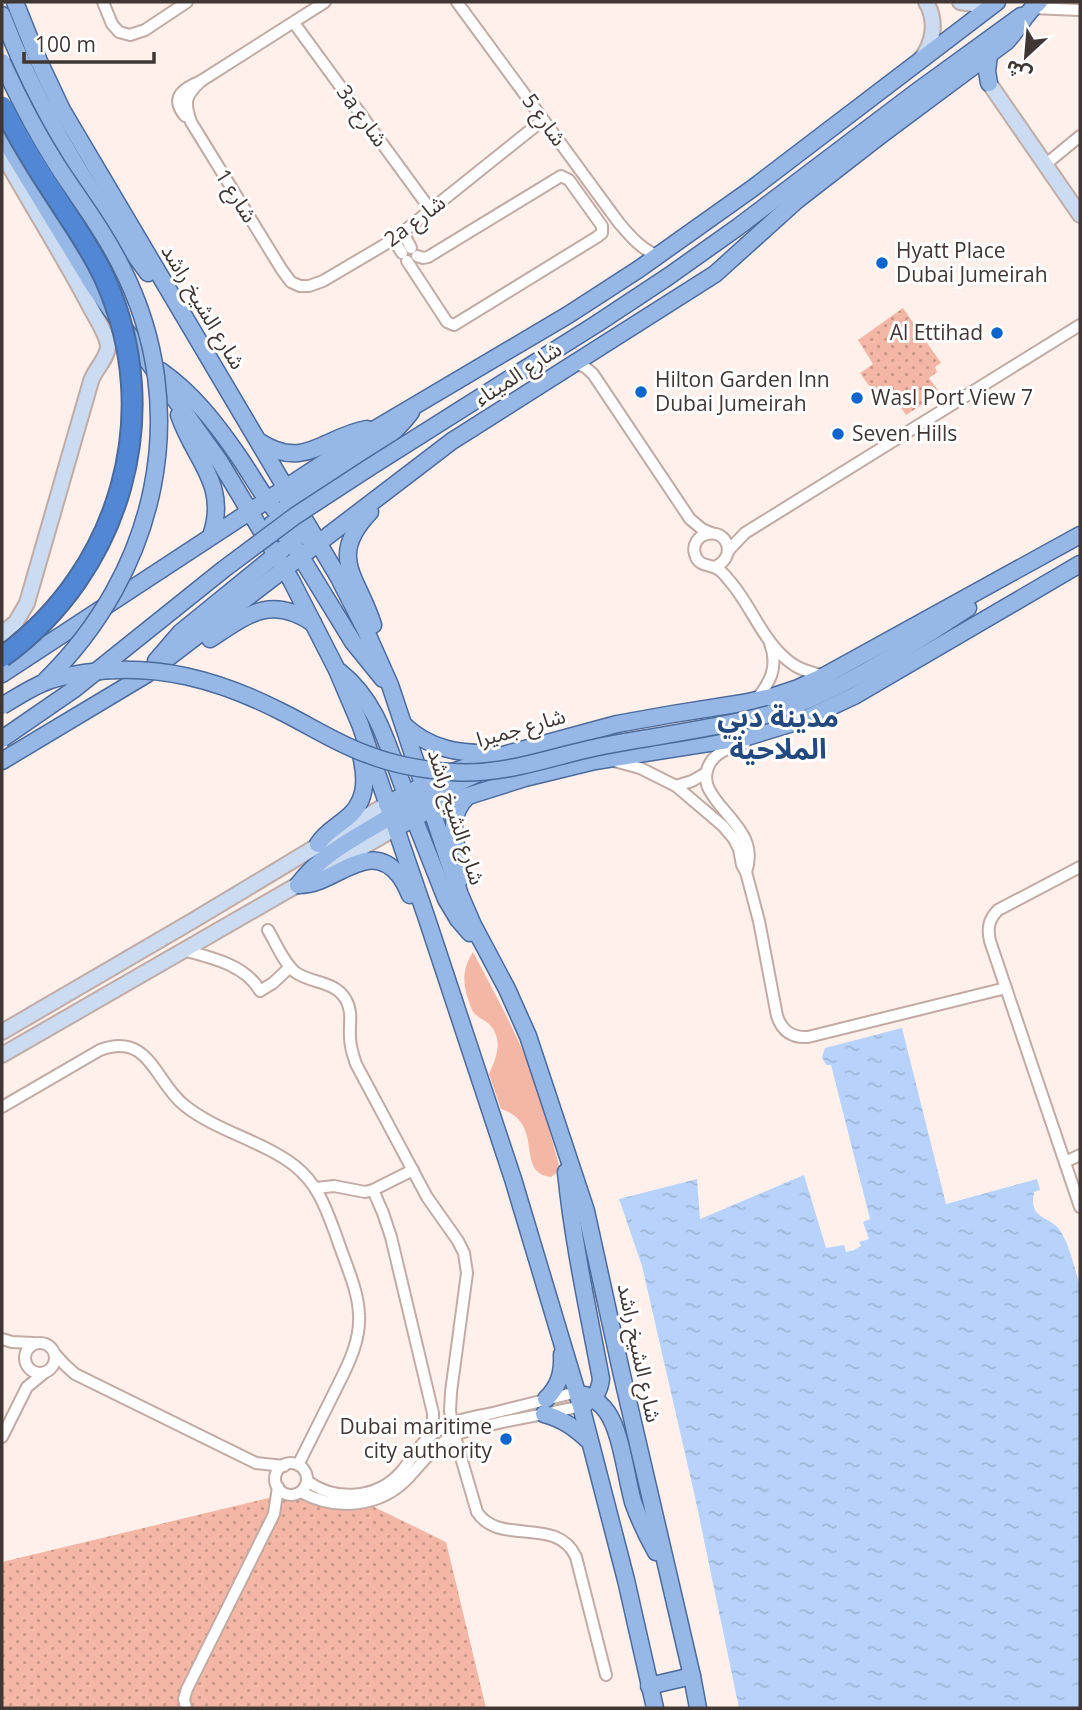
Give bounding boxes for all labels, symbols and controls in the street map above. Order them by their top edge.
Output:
scale bar [24,21,154,65]
north arrow [991,21,1061,91]
text: 100 m [35,30,96,58]
text: ش [1001,54,1036,89]
street label: 3a شارع [329,79,395,153]
street label: شارع 5 [515,88,573,152]
street label: شارع 1 [208,163,264,229]
street label: 2a شارع [378,188,452,254]
place label: Hyatt Place Dubai Jumeirah [896,236,1048,288]
street label: شارع الشيخ راشد [154,239,252,375]
marker: Hyatt Place Dubai Jumeirah [874,255,890,271]
place label: Al Ettihad [890,318,983,346]
marker: Al Ettihad [989,325,1005,341]
street label: شارع الميناء [468,335,568,413]
place label: Hilton Garden Inn Dubai Jumeirah [655,365,830,417]
place label: Wasl Port View 7 [871,383,1033,411]
marker: Hilton Garden Inn Dubai Jumeirah [633,384,649,400]
marker: Wasl Port View 7 [849,390,865,406]
place label: Seven Hills [852,419,957,447]
marker: Seven Hills [830,426,846,442]
district label: مدينة دبي الملاحية [717,697,839,767]
street label: شارع جميرا [473,701,569,755]
street label: شارع الشيخ راشد [420,745,492,889]
street label: شارع الشيخ راشد [610,1281,668,1425]
place label: Dubai maritime city authority [340,1412,492,1464]
marker: Dubai maritime city authority [498,1431,514,1447]

